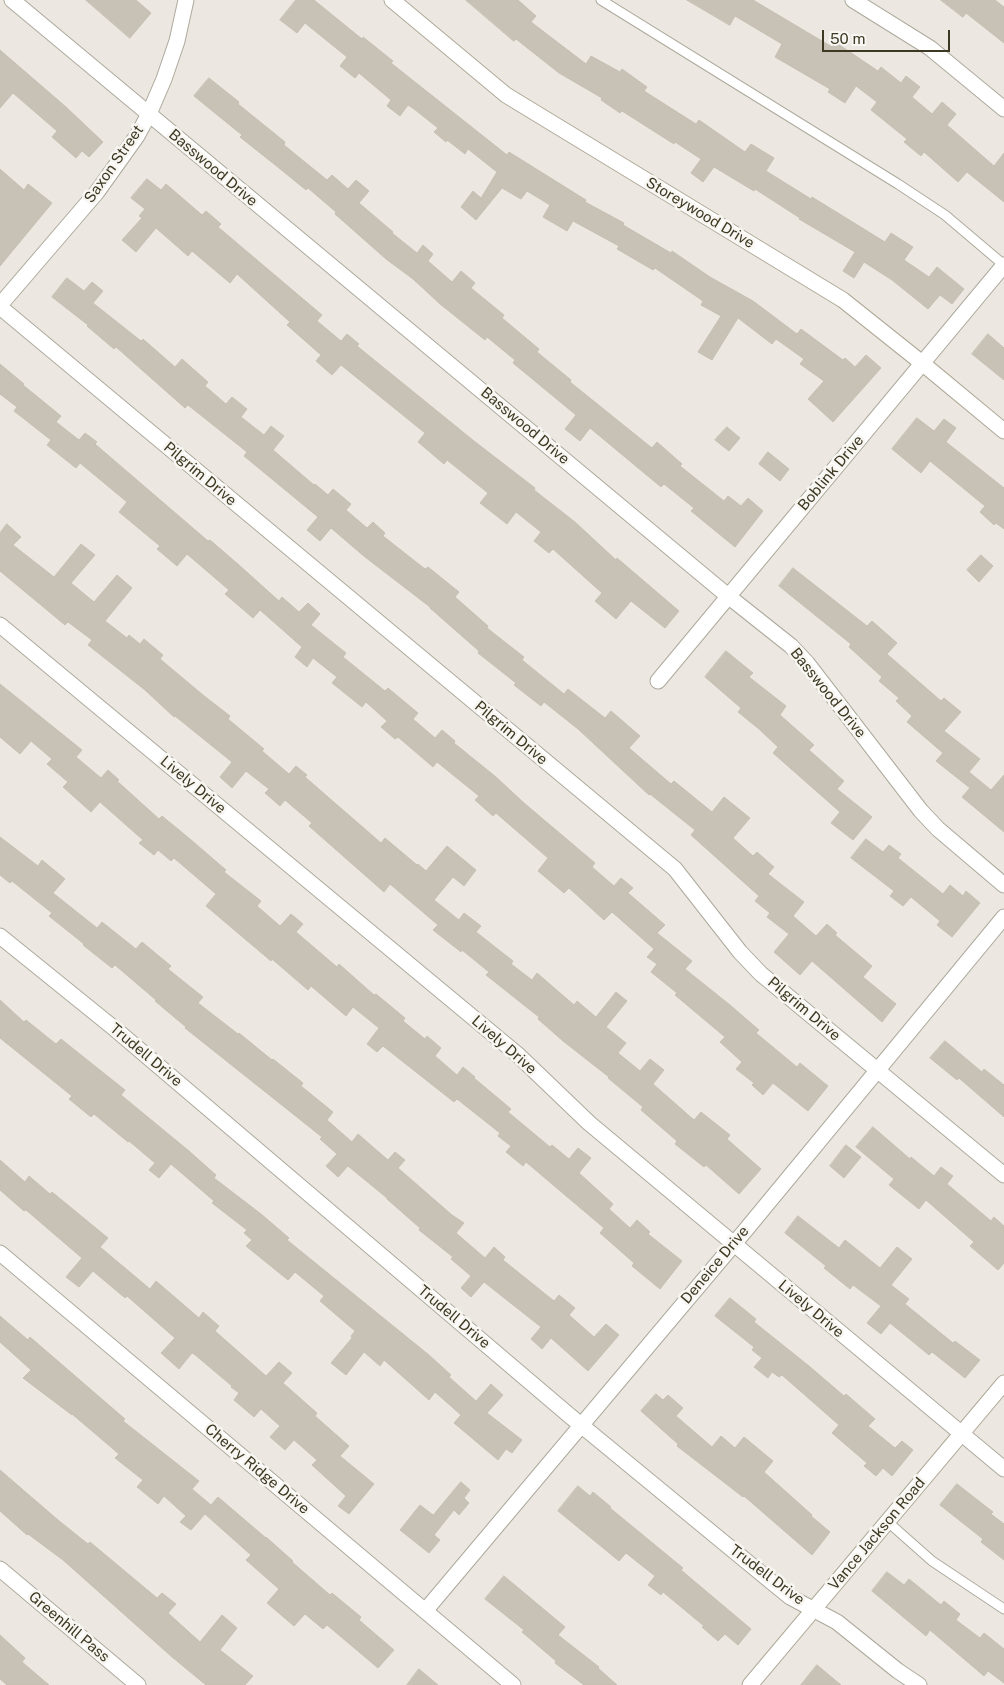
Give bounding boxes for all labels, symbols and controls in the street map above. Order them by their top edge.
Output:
scale bar [824,20,952,52]
text: 50 m [830,30,865,47]
street label: Saxon Street [81,122,147,206]
street label: Basswood Drive [165,126,261,210]
street label: Storeywood Drive [643,174,757,252]
street label: Basswood Drive [477,384,573,468]
street label: Boblink Drive [794,432,868,514]
street label: Pilgrim Drive [160,438,240,510]
street label: Basswood Drive [786,644,870,742]
street label: Pilgrim Drive [471,697,551,769]
street label: Lively Drive [157,752,229,818]
street label: Pilgrim Drive [764,973,844,1045]
street label: Lively Drive [468,1012,540,1078]
street label: Trudell Drive [106,1020,186,1090]
street label: Deneice Drive [677,1222,753,1308]
street label: Lively Drive [775,1276,847,1342]
street label: Trudell Drive [414,1282,494,1352]
street label: Cherry Ridge Drive [201,1420,313,1518]
street label: Vance Jackson Road [825,1474,929,1594]
street label: Trudell Drive [726,1541,808,1609]
street label: Greenhill Pass [25,1588,113,1666]

